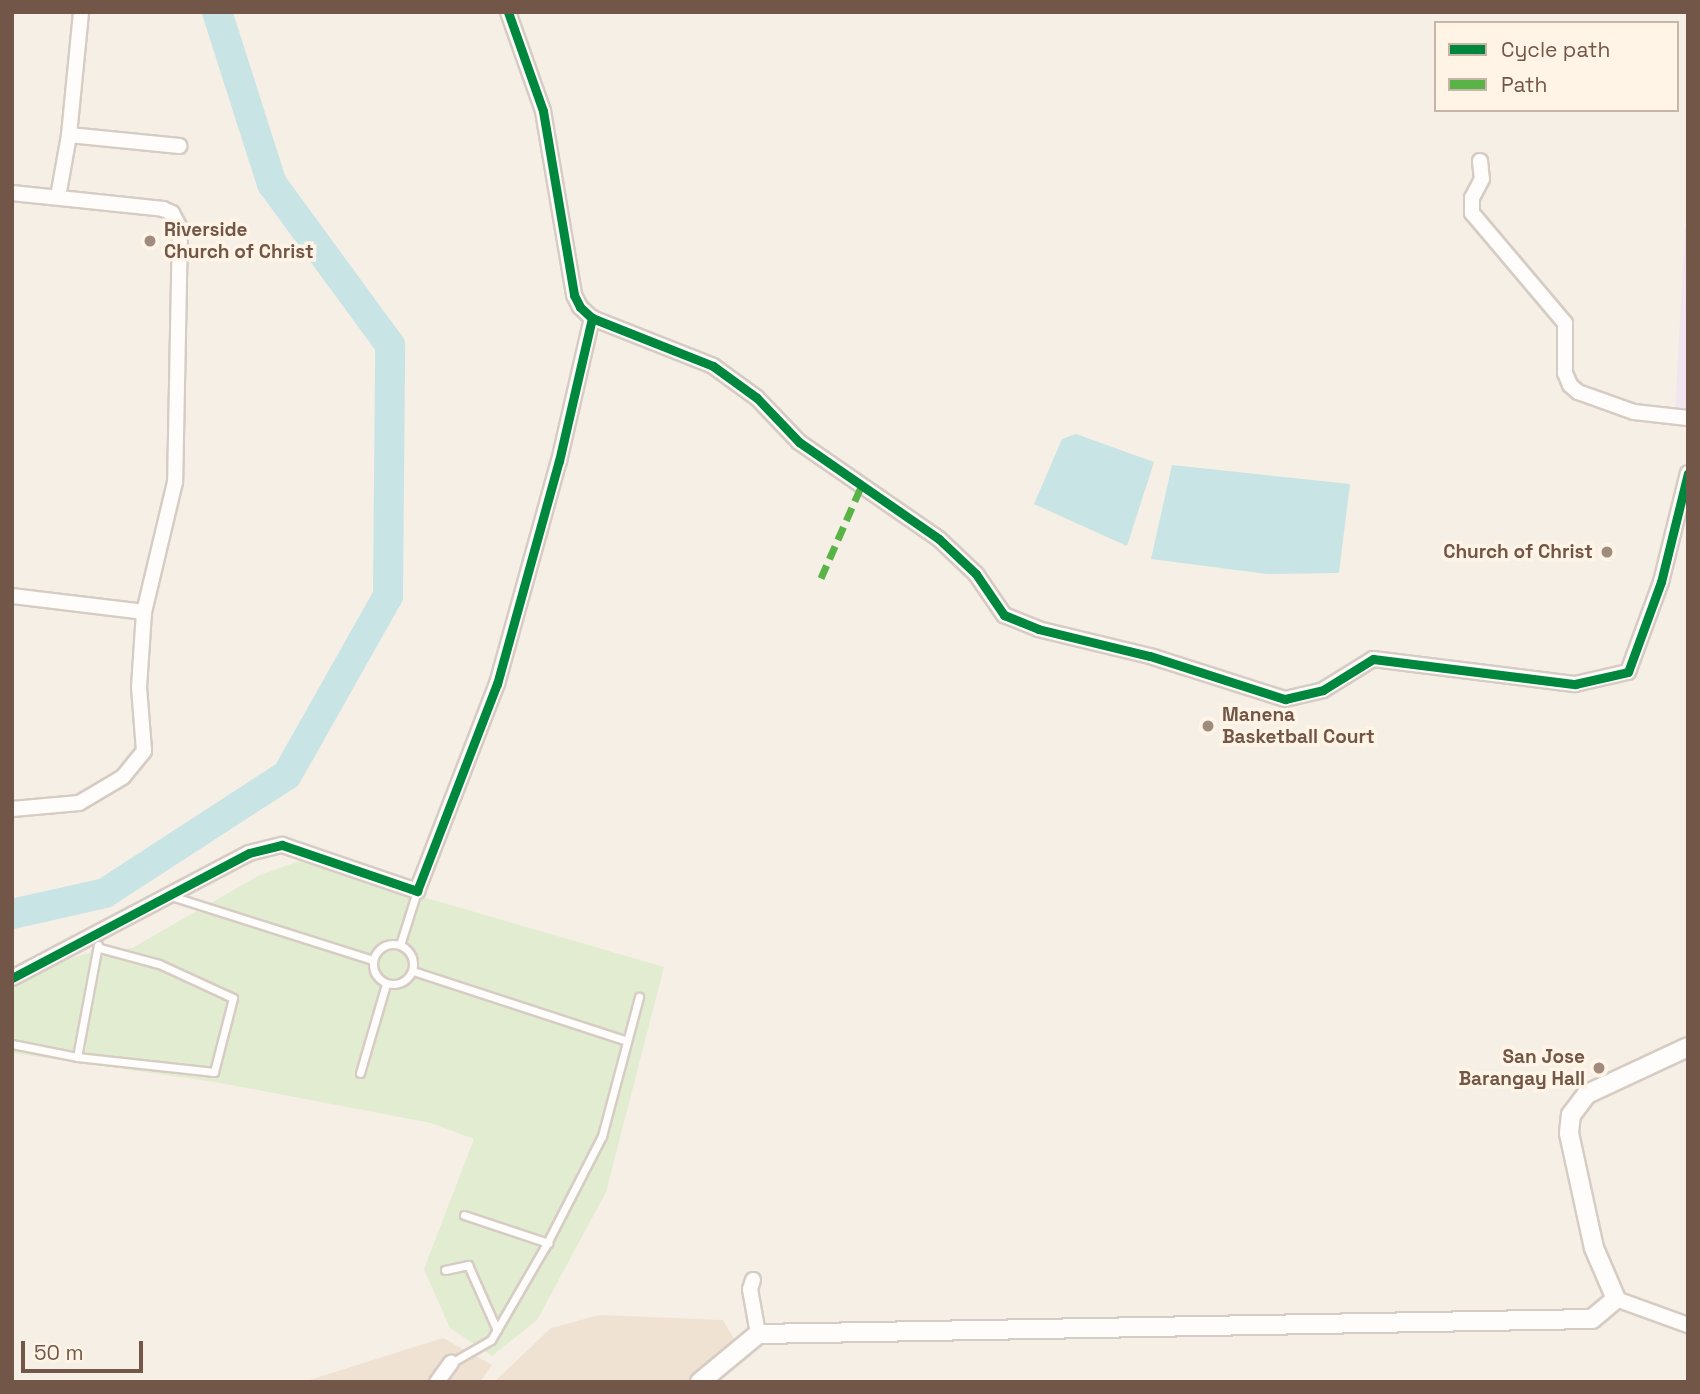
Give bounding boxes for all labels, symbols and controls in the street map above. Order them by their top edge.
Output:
legend [1434,21,1679,112]
text: Cycle path [1501,36,1610,63]
text: Path [1501,71,1547,98]
place label: Riverside Church of Christ [164,219,314,263]
marker: Riverside Church of Christ [142,233,158,249]
place label: Church of Christ [1443,541,1593,563]
marker: Church of Christ [1599,544,1615,560]
place label: Manena Basketball Court [1222,704,1375,748]
marker: Manena Basketball Court [1200,718,1216,734]
place label: San Jose Barangay Hall [1458,1046,1585,1090]
marker: San Jose Barangay Hall [1591,1060,1607,1076]
scale bar [24,1328,147,1372]
text: 50 m [34,1339,84,1366]

